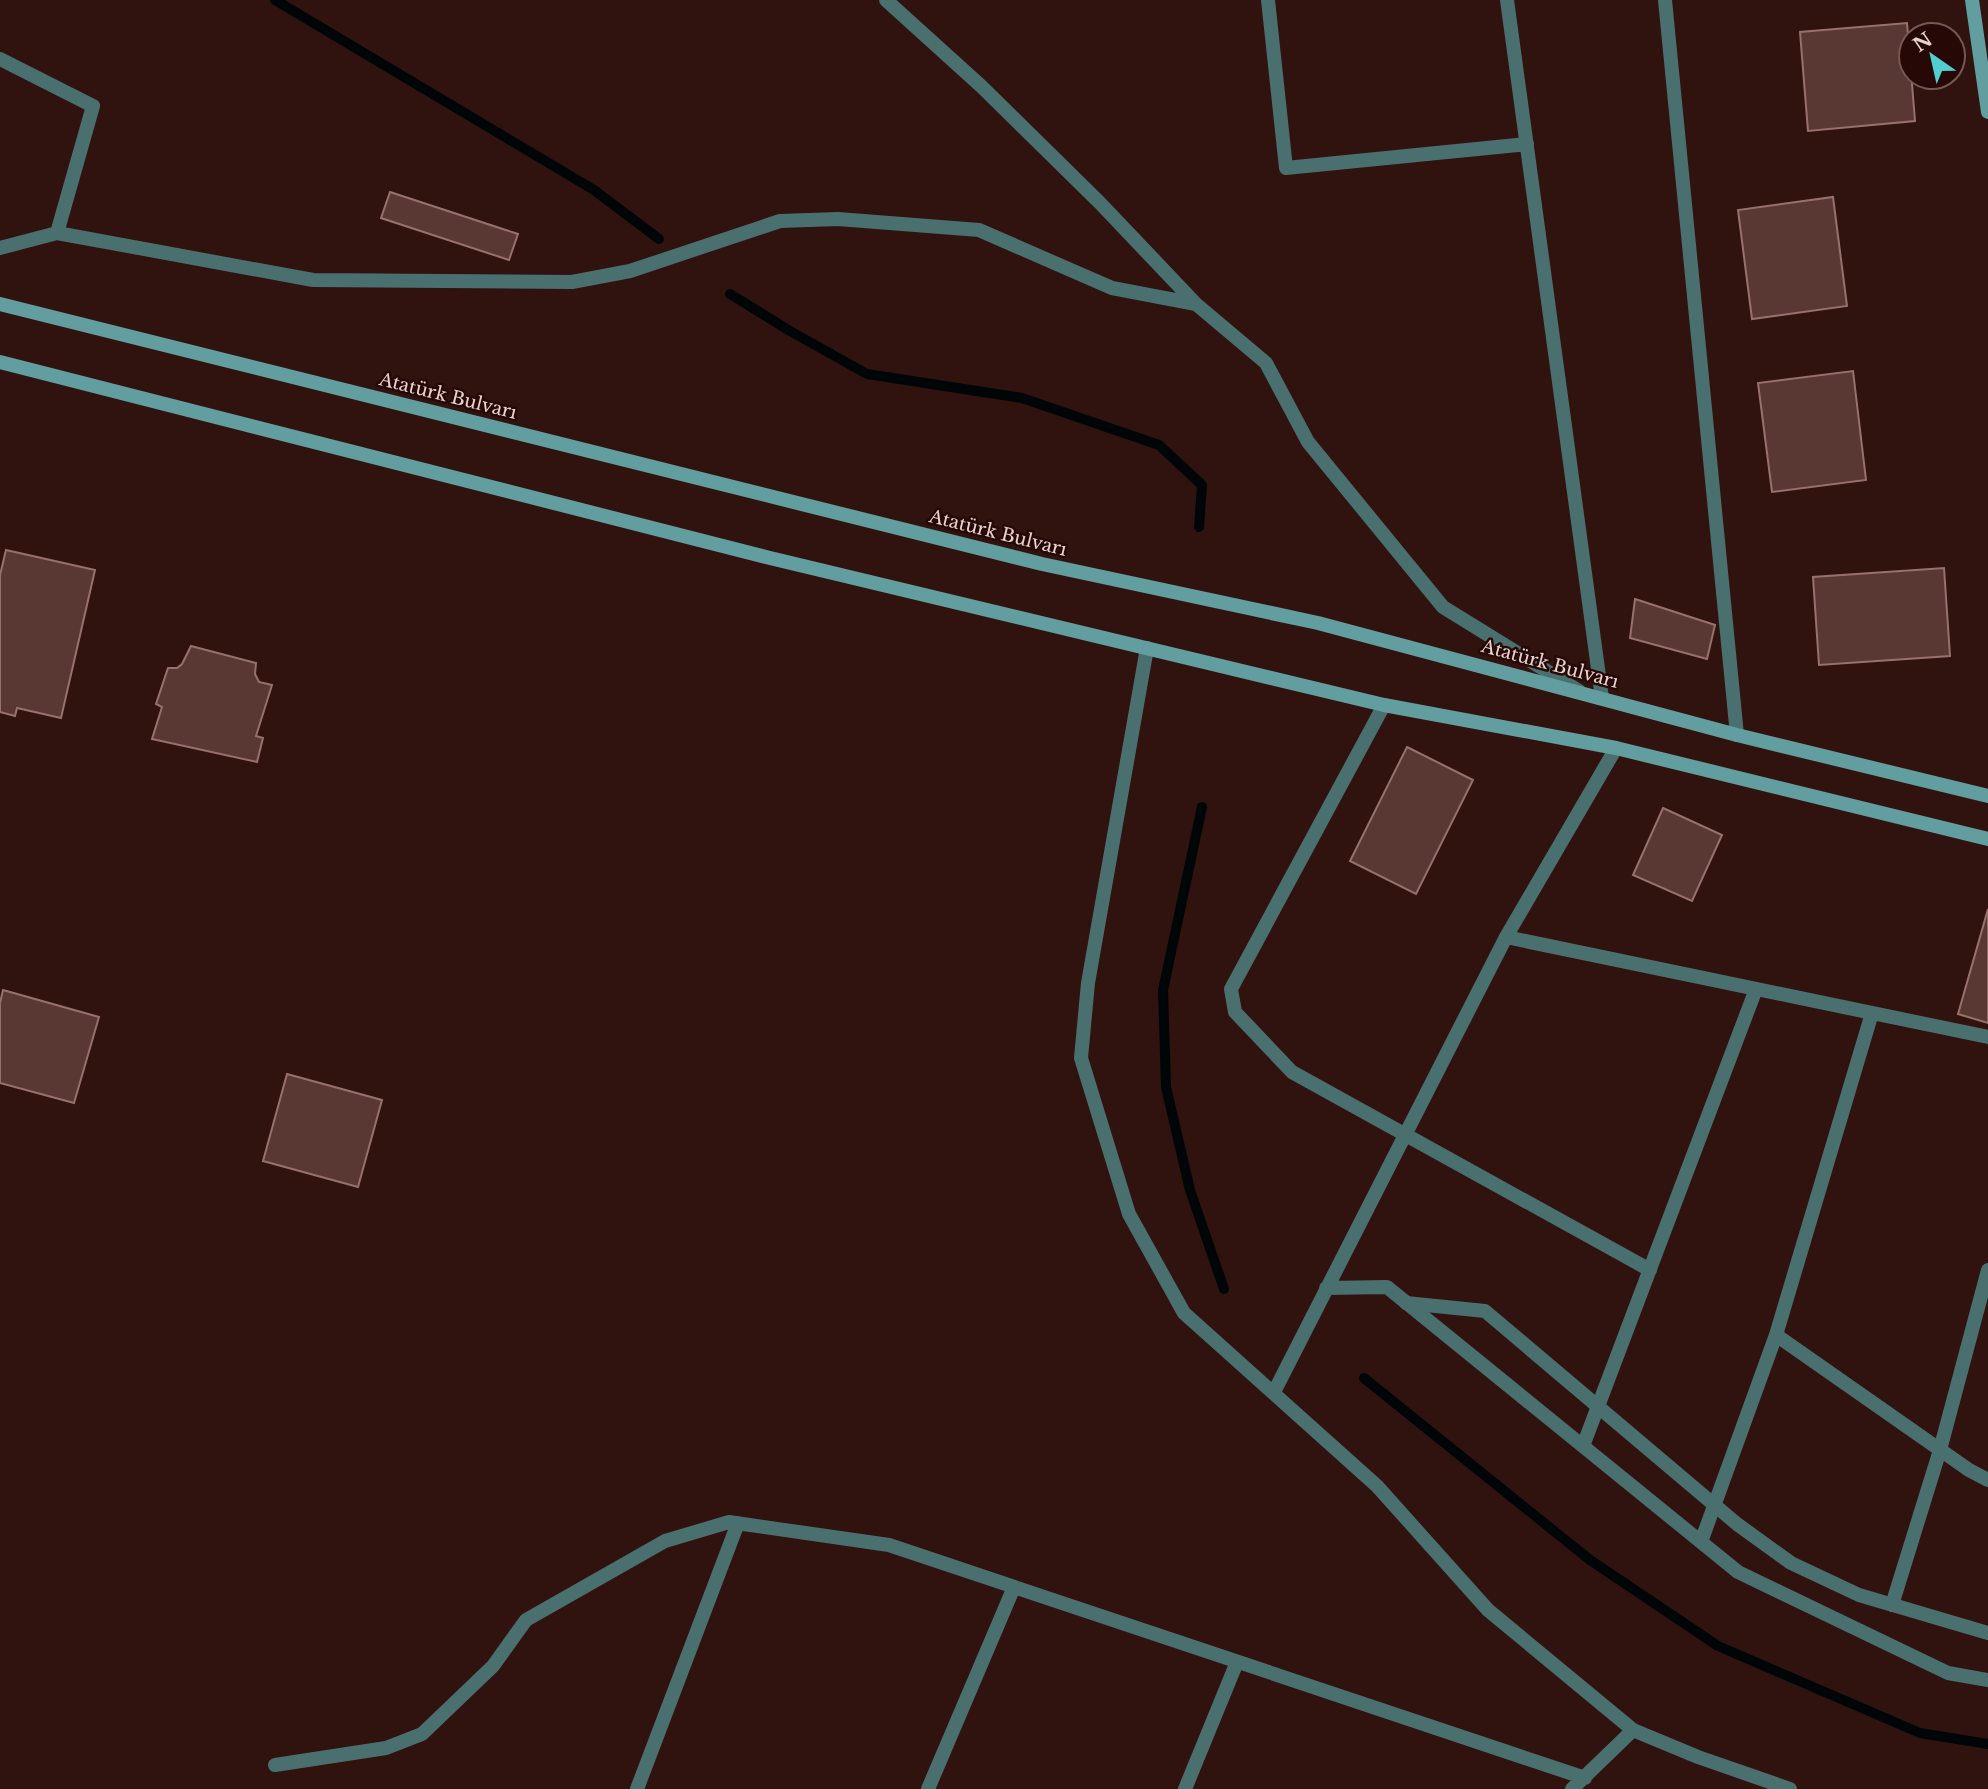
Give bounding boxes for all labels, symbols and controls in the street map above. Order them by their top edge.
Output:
north arrow [1897,21,1967,91]
text: N [1909,28,1937,57]
street label: Atatürk Bulvarı [376,368,519,424]
street label: Atatürk Bulvarı [926,505,1069,561]
street label: Atatürk Bulvarı [1478,635,1621,693]

